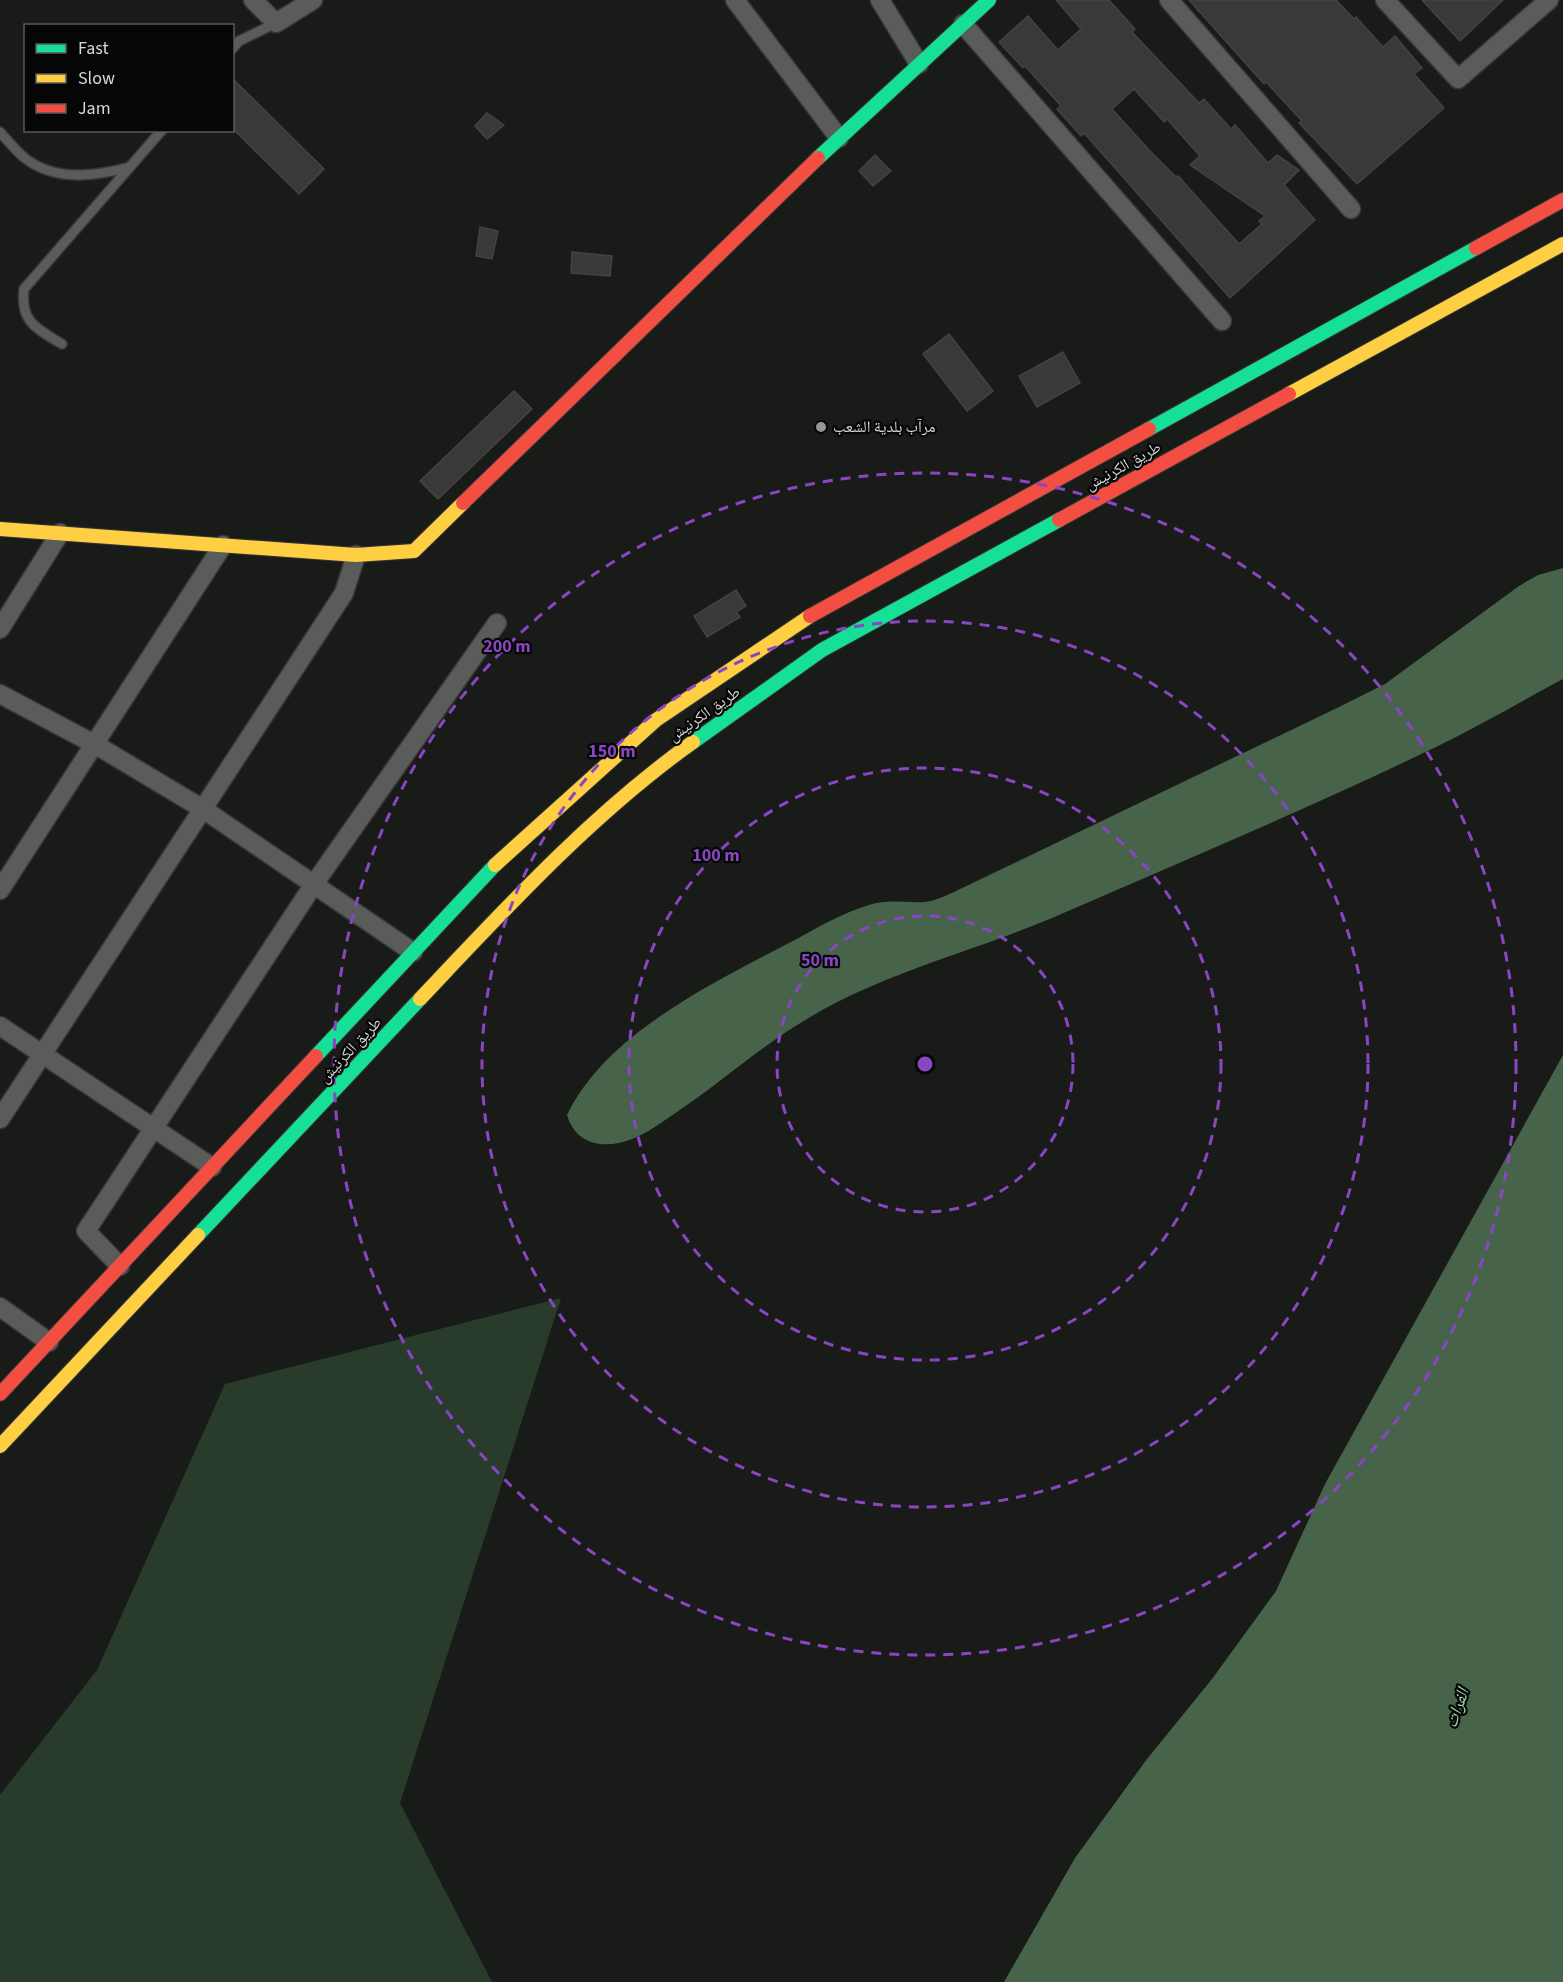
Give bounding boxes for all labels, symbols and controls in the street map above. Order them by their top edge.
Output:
legend [24,24,234,132]
text: Fast [78,36,109,61]
text: Slow [78,66,115,91]
text: Jam [78,96,111,121]
place label: مرآب بلدية الشعب [833,416,935,438]
marker: مرآب بلدية الشعب [814,420,828,434]
street label: طريق الكرنيش [1081,436,1165,496]
text: 200 m [483,634,531,659]
street label: طريق الكرنيش [664,681,744,747]
text: 150 m [588,739,636,764]
text: 100 m [692,843,740,868]
text: 50 m [801,948,839,973]
street label: طريق الكرنيش [314,1012,386,1088]
centre of rings [915,1054,935,1074]
water label: الفرات [1439,1683,1476,1731]

